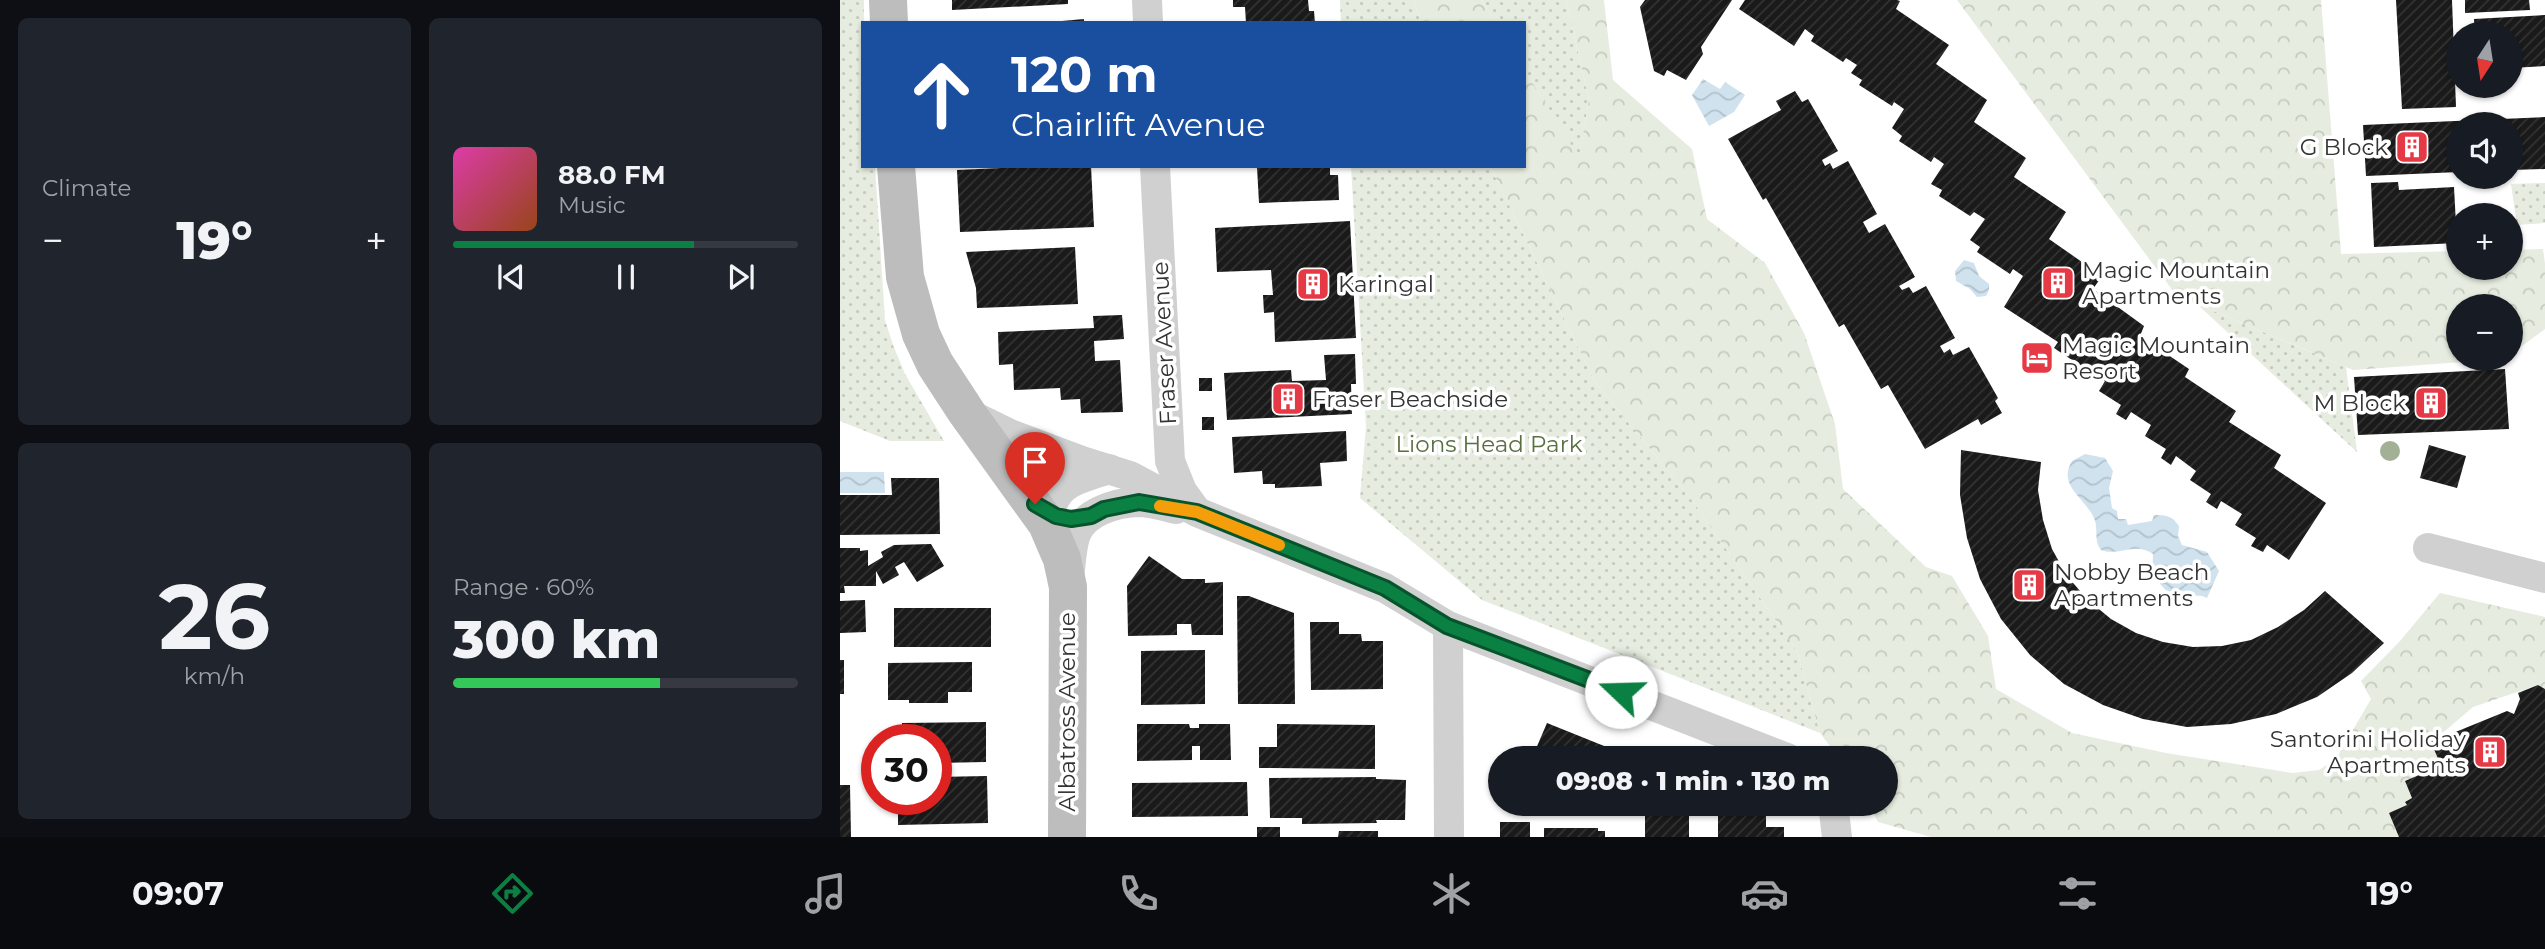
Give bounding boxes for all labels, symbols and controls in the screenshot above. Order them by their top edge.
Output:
north arrow [2446,21,2524,98]
map controls [2446,21,2523,371]
text: 120 m [1011,45,1158,104]
icon: ahead [896,49,987,140]
text: Chairlift Avenue [1011,105,1266,144]
button: sound [2446,112,2523,189]
building icon: G Block [2393,128,2431,166]
place label: G Block [2300,133,2388,161]
text: 88.0 FM [558,159,666,191]
text: Climate [42,174,131,202]
text: Music [558,191,626,219]
button: + [2446,203,2523,280]
text: 19° [176,209,253,272]
text: − [42,217,64,264]
text: + [365,217,387,264]
place label: Magic Mountain Apartments [2082,256,2270,310]
icon: previous [492,258,530,296]
icon: pause [607,258,645,296]
icon: next [722,258,760,296]
street label: Fraser Avenue [1146,261,1182,425]
building icon: Magic Mountain Apartments [2039,264,2077,302]
building icon: Karingal [1294,265,1332,303]
place label: Karingal [1338,270,1434,298]
button: − [2446,294,2523,371]
place label: Magic Mountain Resort [2062,331,2250,385]
hotel icon: Magic Mountain Resort [2018,339,2056,377]
building icon: Fraser Beachside [1269,380,1307,418]
building icon: M Block [2412,384,2450,422]
place label: Fraser Beachside [1312,385,1508,413]
place label: M Block [2314,389,2406,417]
park label: Lions Head Park [1396,430,1583,458]
pin [1005,432,1065,504]
icon: arrive [1016,443,1054,481]
place label: Nobby Beach Apartments [2054,558,2209,612]
text: 26 [159,561,270,672]
building icon: Nobby Beach Apartments [2010,566,2048,604]
text: Range · 60% [453,573,594,601]
text: 300 km [453,608,660,671]
street label: Albatross Avenue [1053,612,1081,812]
position arrow [1584,655,1658,729]
text: km/h [184,662,245,690]
speed limit sign: 30 [861,724,952,815]
place label: Santorini Holiday Apartments [2270,725,2467,779]
building icon: Santorini Holiday Apartments [2471,733,2509,771]
text: 09:08 · 1 min · 130 m [1556,765,1830,797]
icon: directions [488,869,537,918]
icon: music [801,869,850,918]
icon: phone [1114,869,1163,918]
icon: climate [1427,869,1476,918]
icon: car [1740,869,1789,918]
icon: filters [2053,869,2102,918]
text: 09:07 [132,874,224,913]
text: 19° [2367,874,2413,913]

